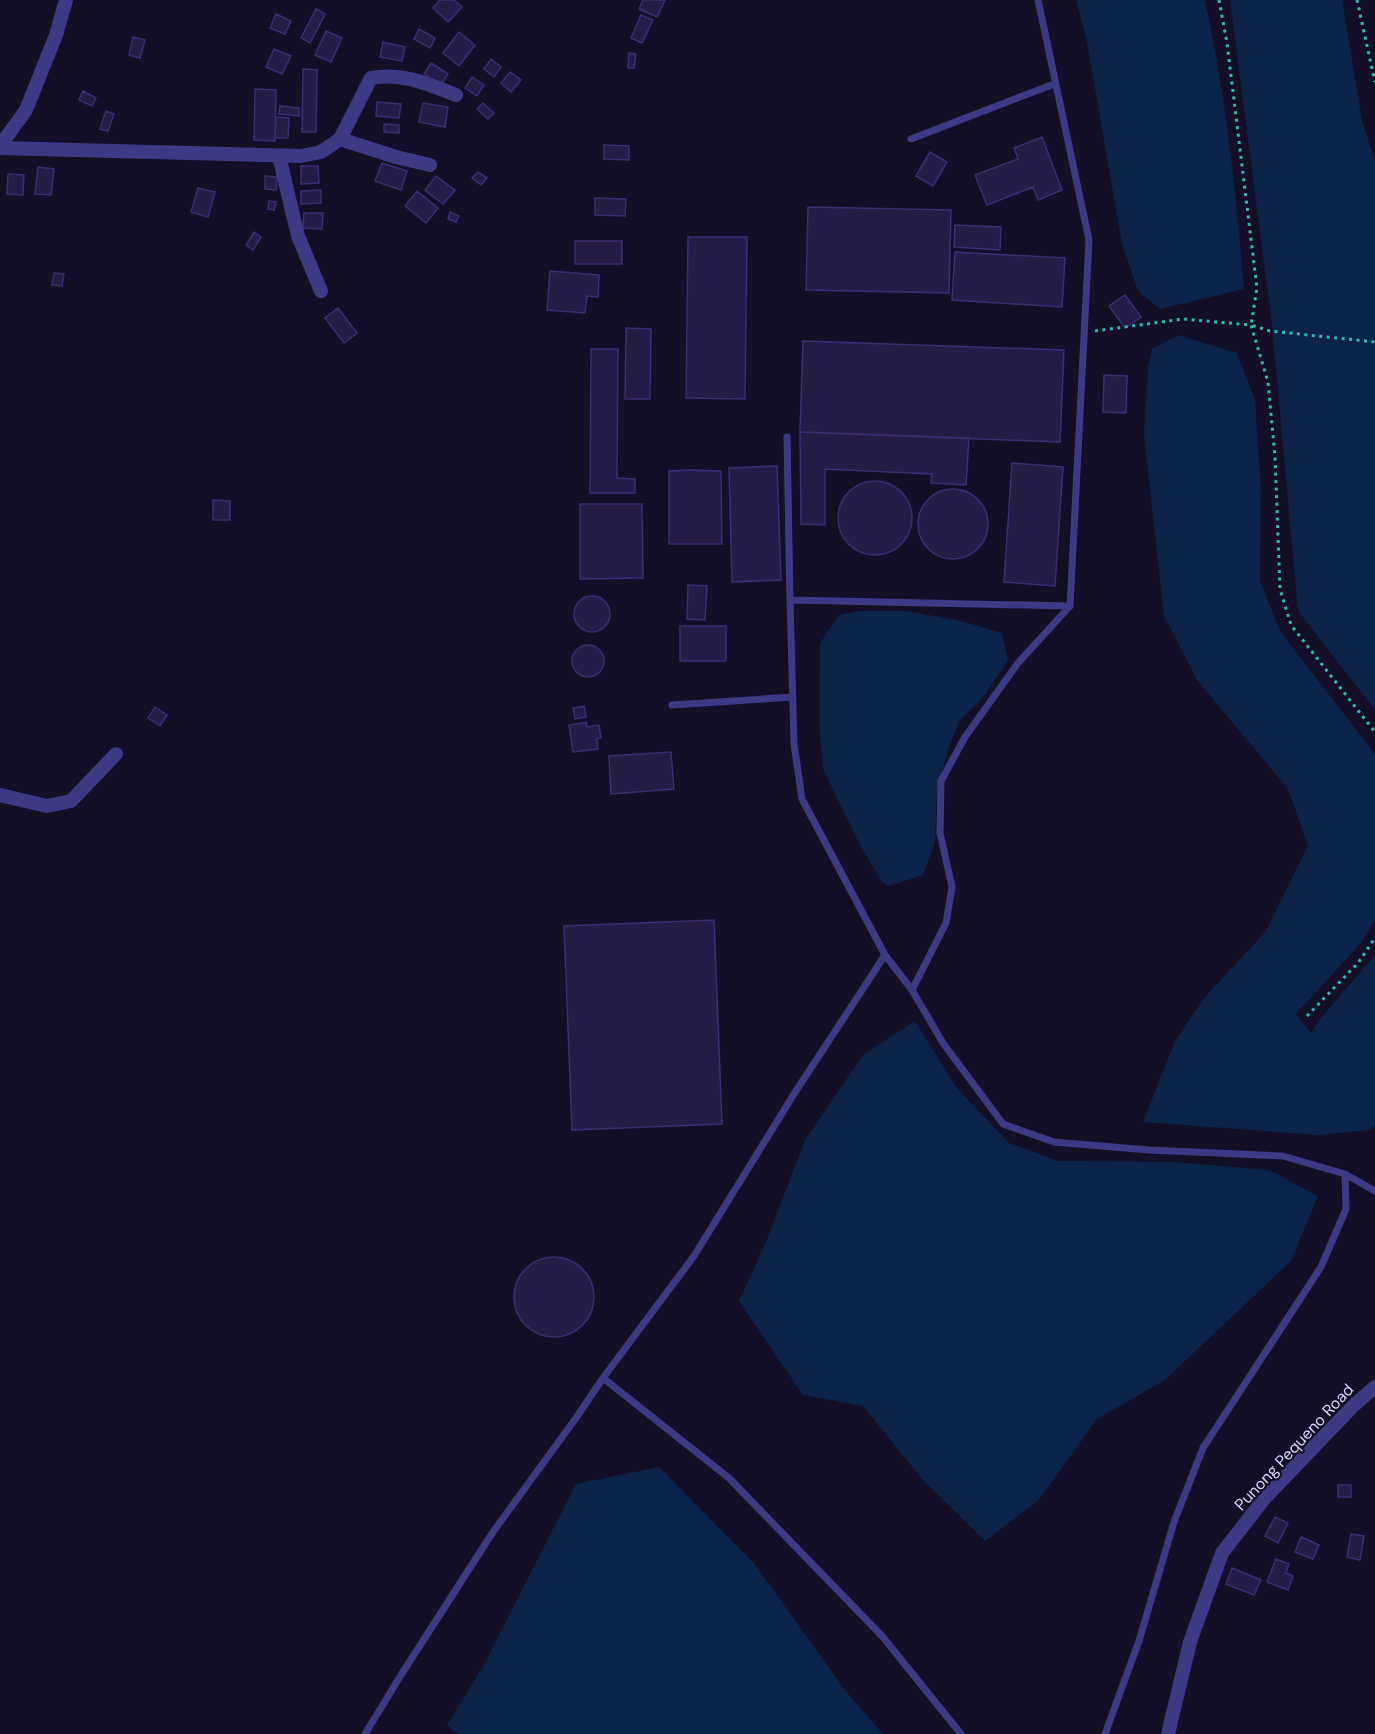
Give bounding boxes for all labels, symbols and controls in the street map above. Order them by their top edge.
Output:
street label: Punong Pequeno Road [1230,1379,1358,1515]

